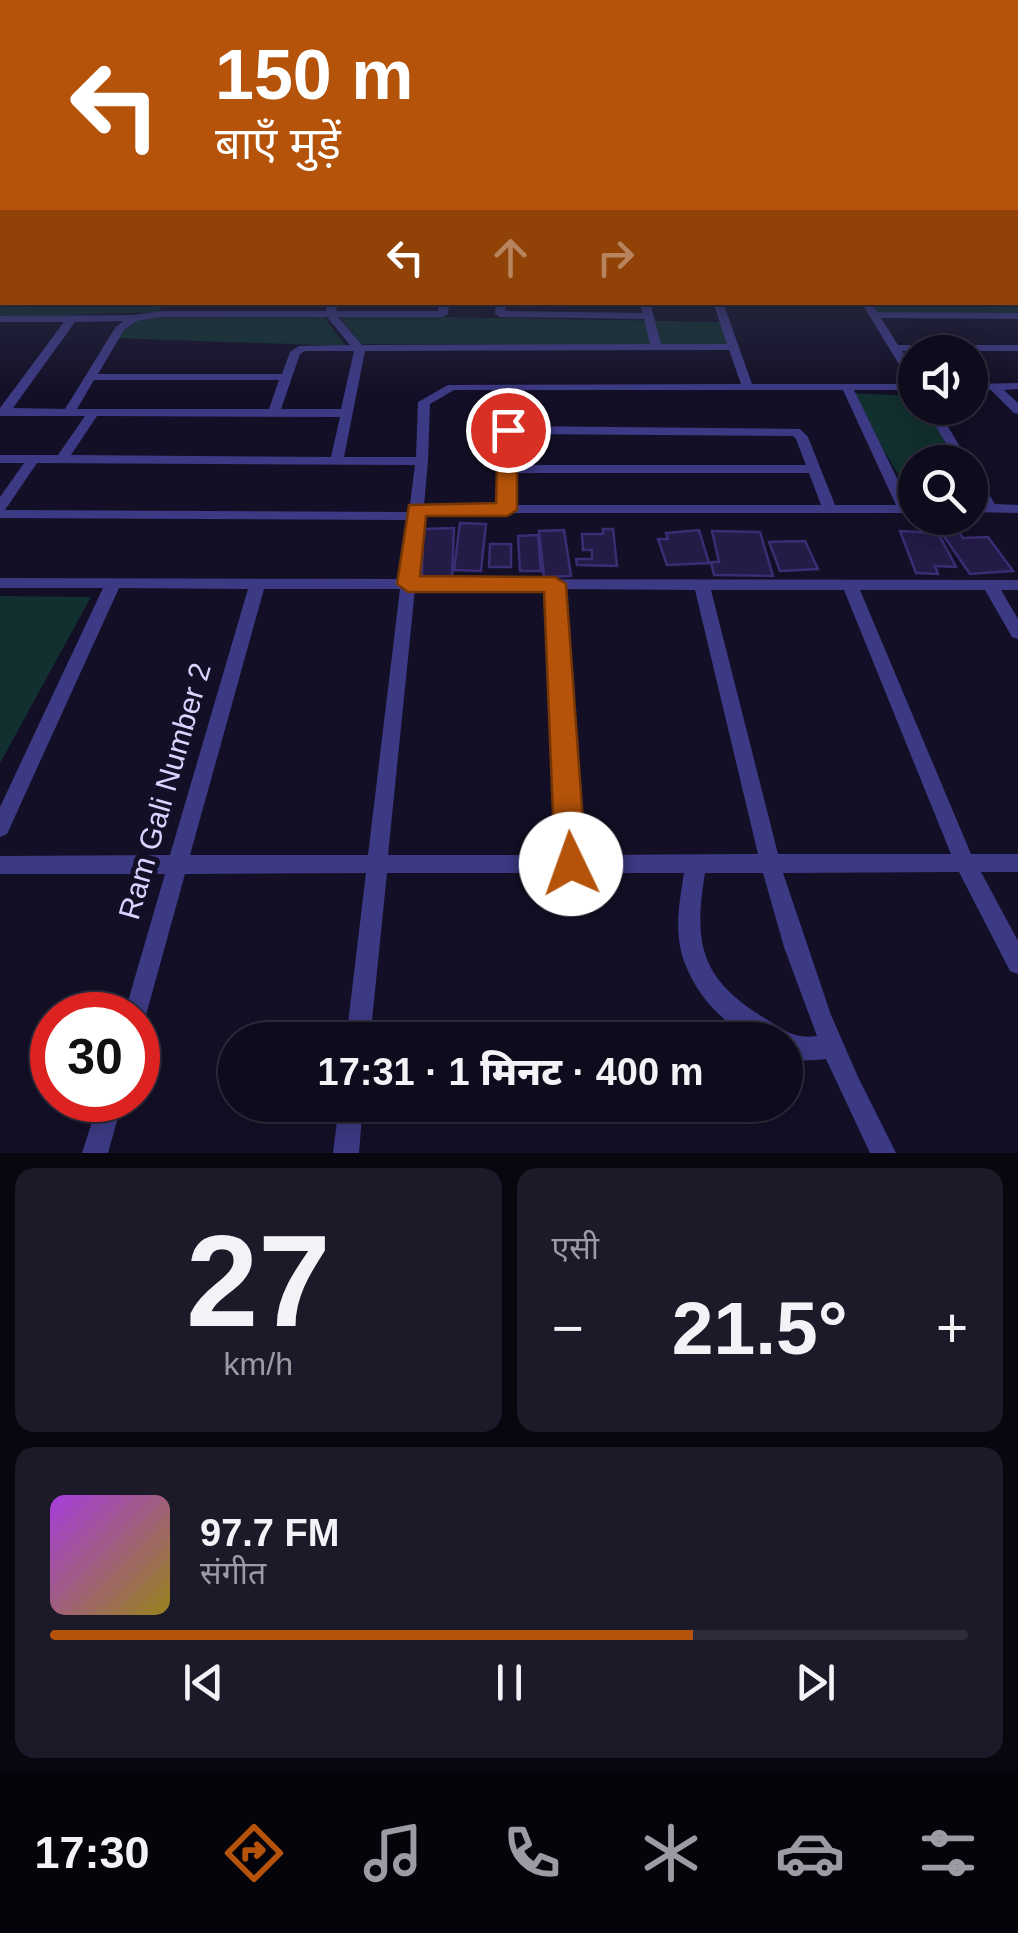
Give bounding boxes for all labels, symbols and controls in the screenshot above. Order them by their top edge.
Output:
text: 150 m [215,36,413,114]
icon: left [50,40,180,170]
text: बाएँ मुड़ें [215,118,341,169]
icon: left [378,230,433,285]
icon: ahead [483,230,538,285]
icon: right [588,230,643,285]
map controls [898,335,988,535]
button: sound [898,335,988,425]
pin [466,388,551,473]
icon: arrive [481,403,536,458]
button: search [898,445,988,535]
street label: Ram Gali Number 2 [112,659,217,923]
position arrow [519,812,623,916]
speed limit sign: 30 [30,992,160,1122]
text: 17:31 · 1 मिनट · 400 m [318,1051,703,1093]
text: 27 [186,1208,331,1354]
text: एसी [552,1230,599,1266]
text: 21.5° [672,1286,848,1370]
text: − [552,1297,584,1359]
text: + [936,1297,968,1359]
text: km/h [224,1346,293,1382]
text: 97.7 FM [200,1512,339,1554]
text: संगीत [200,1555,266,1591]
icon: previous [176,1655,231,1710]
icon: pause [482,1655,537,1710]
icon: next [788,1655,843,1710]
icon: directions [219,1818,289,1888]
icon: music [358,1818,428,1888]
icon: phone [497,1818,567,1888]
icon: climate [636,1818,706,1888]
icon: car [775,1818,845,1888]
icon: filters [913,1818,983,1888]
text: 17:30 [34,1827,150,1878]

